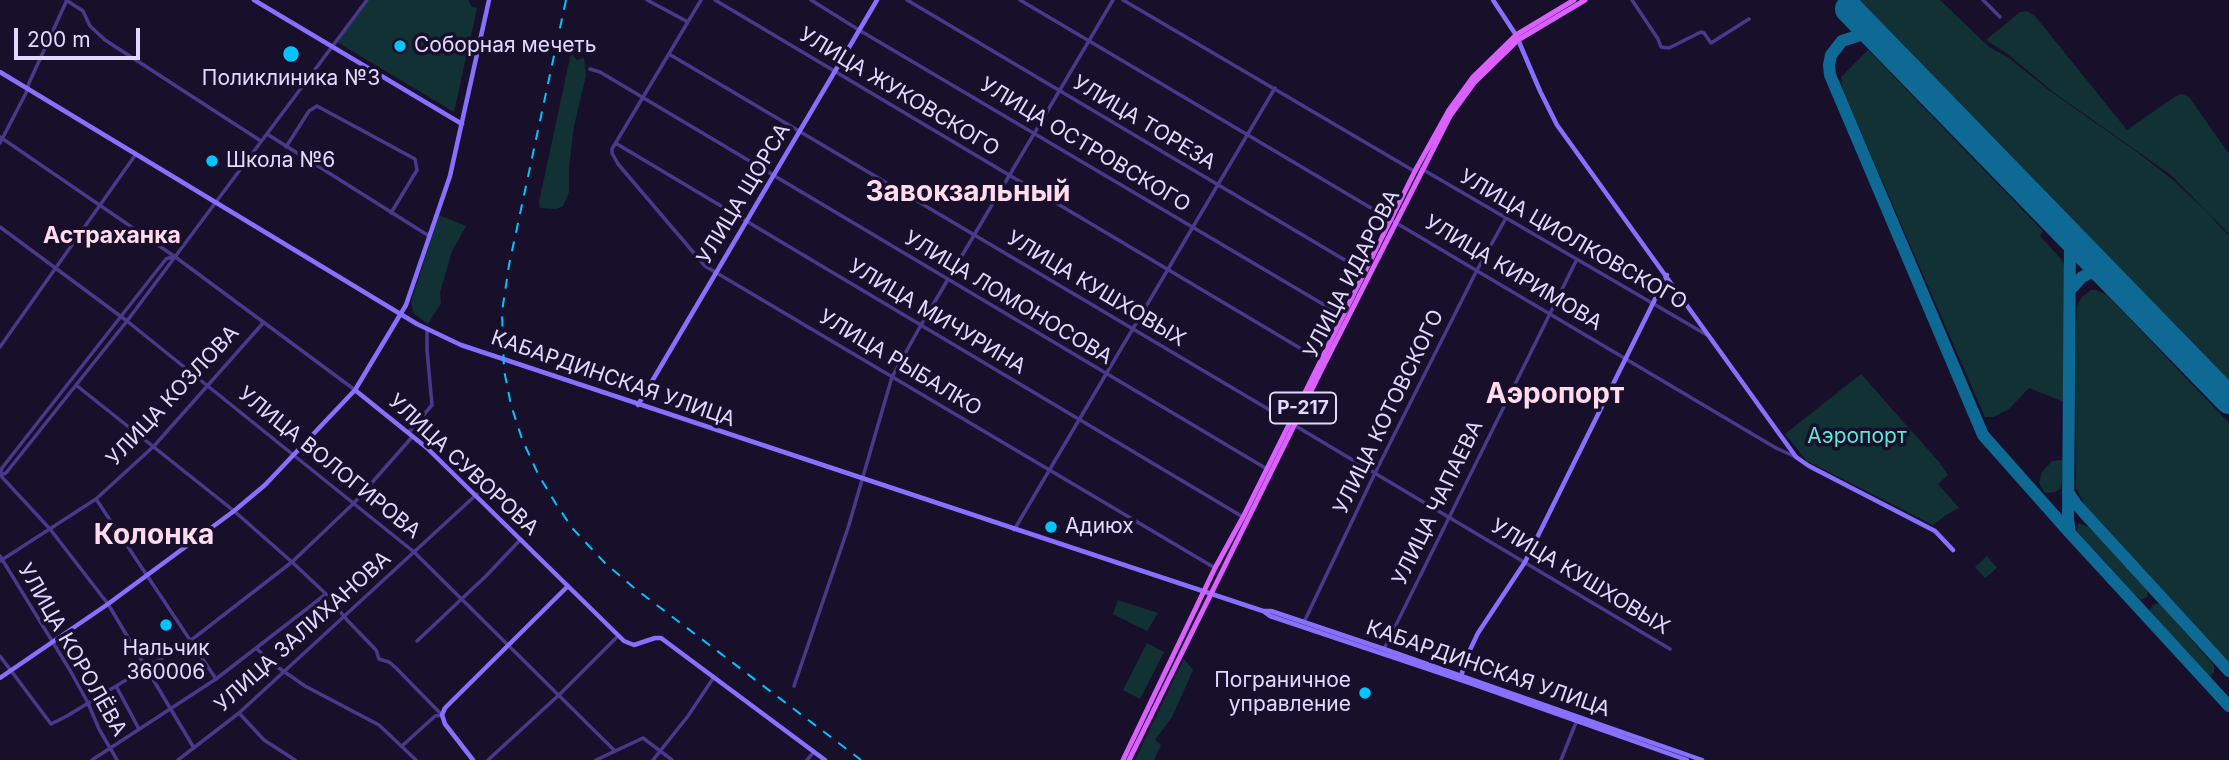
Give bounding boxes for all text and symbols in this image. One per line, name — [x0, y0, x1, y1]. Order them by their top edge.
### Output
scale bar — [18, 14, 144, 58]
street label: УЛИЦА ЖУКОВСКОГО — [794, 22, 1004, 162]
text: 200 m — [27, 27, 91, 52]
place label: Соборная мечеть — [414, 33, 596, 59]
marker: Соборная мечеть — [392, 38, 408, 54]
marker: Поликлиника №3 — [281, 44, 301, 64]
place label: Поликлиника №3 — [202, 66, 380, 92]
street label: УЛИЦА ТОРЕЗА — [1068, 70, 1220, 176]
street label: УЛИЦА ОСТРОВСКОГО — [975, 72, 1195, 218]
street label: УЛИЦА ЩОРСА — [692, 119, 796, 269]
place label: Школа №6 — [226, 148, 335, 174]
marker: Школа №6 — [204, 153, 220, 169]
street label: УЛИЦА ЦИОЛКОВСКОГО — [1455, 164, 1691, 316]
district label: Завокзальный — [865, 176, 1071, 210]
street label: УЛИЦА ИДАРОВА — [1299, 186, 1405, 362]
street label: УЛИЦА КИРИМОВА — [1420, 210, 1606, 336]
district label: Астраханка — [43, 222, 181, 250]
street label: УЛИЦА ЛОМОНОСОВА — [899, 226, 1117, 370]
street label: УЛИЦА КУШХОВЫХ — [1002, 226, 1190, 352]
street label: УЛИЦА МИЧУРИНА — [844, 254, 1030, 380]
street label: УЛИЦА РЫБАЛКО — [814, 304, 986, 422]
street label: УЛИЦА КОТОВСКОГО — [1329, 306, 1449, 518]
street label: УЛИЦА КОЗЛОВА — [101, 321, 245, 471]
street label: КАБАРДИНСКАЯ УЛИЦА — [488, 325, 738, 433]
district label: Аэропорт — [1486, 378, 1624, 412]
street label: УЛИЦА ВОЛОГИРОВА — [233, 382, 425, 544]
street label: УЛИЦА СУВОРОВА — [383, 389, 543, 541]
road number: Р-217 — [1270, 392, 1336, 424]
street label: УЛИЦА ЧАПАЕВА — [1387, 416, 1489, 590]
park label: Аэропорт — [1807, 424, 1907, 450]
place label: Адиюх — [1065, 514, 1134, 540]
street label: УЛИЦА КУШХОВЫХ — [1486, 514, 1674, 640]
district label: Колонка — [94, 519, 214, 553]
marker: Адиюх — [1043, 519, 1059, 535]
street label: УЛИЦА ЗАЛИХАНОВА — [210, 546, 396, 718]
street label: УЛИЦА КОРОЛЁВА — [12, 559, 132, 741]
street label: КАБАРДИНСКАЯ УЛИЦА — [1363, 615, 1613, 723]
marker: Нальчик 360006 — [158, 617, 174, 633]
place label: Нальчик 360006 — [122, 636, 210, 686]
place label: Пограничное управление — [1214, 668, 1351, 718]
marker: Пограничное управление — [1357, 685, 1373, 701]

